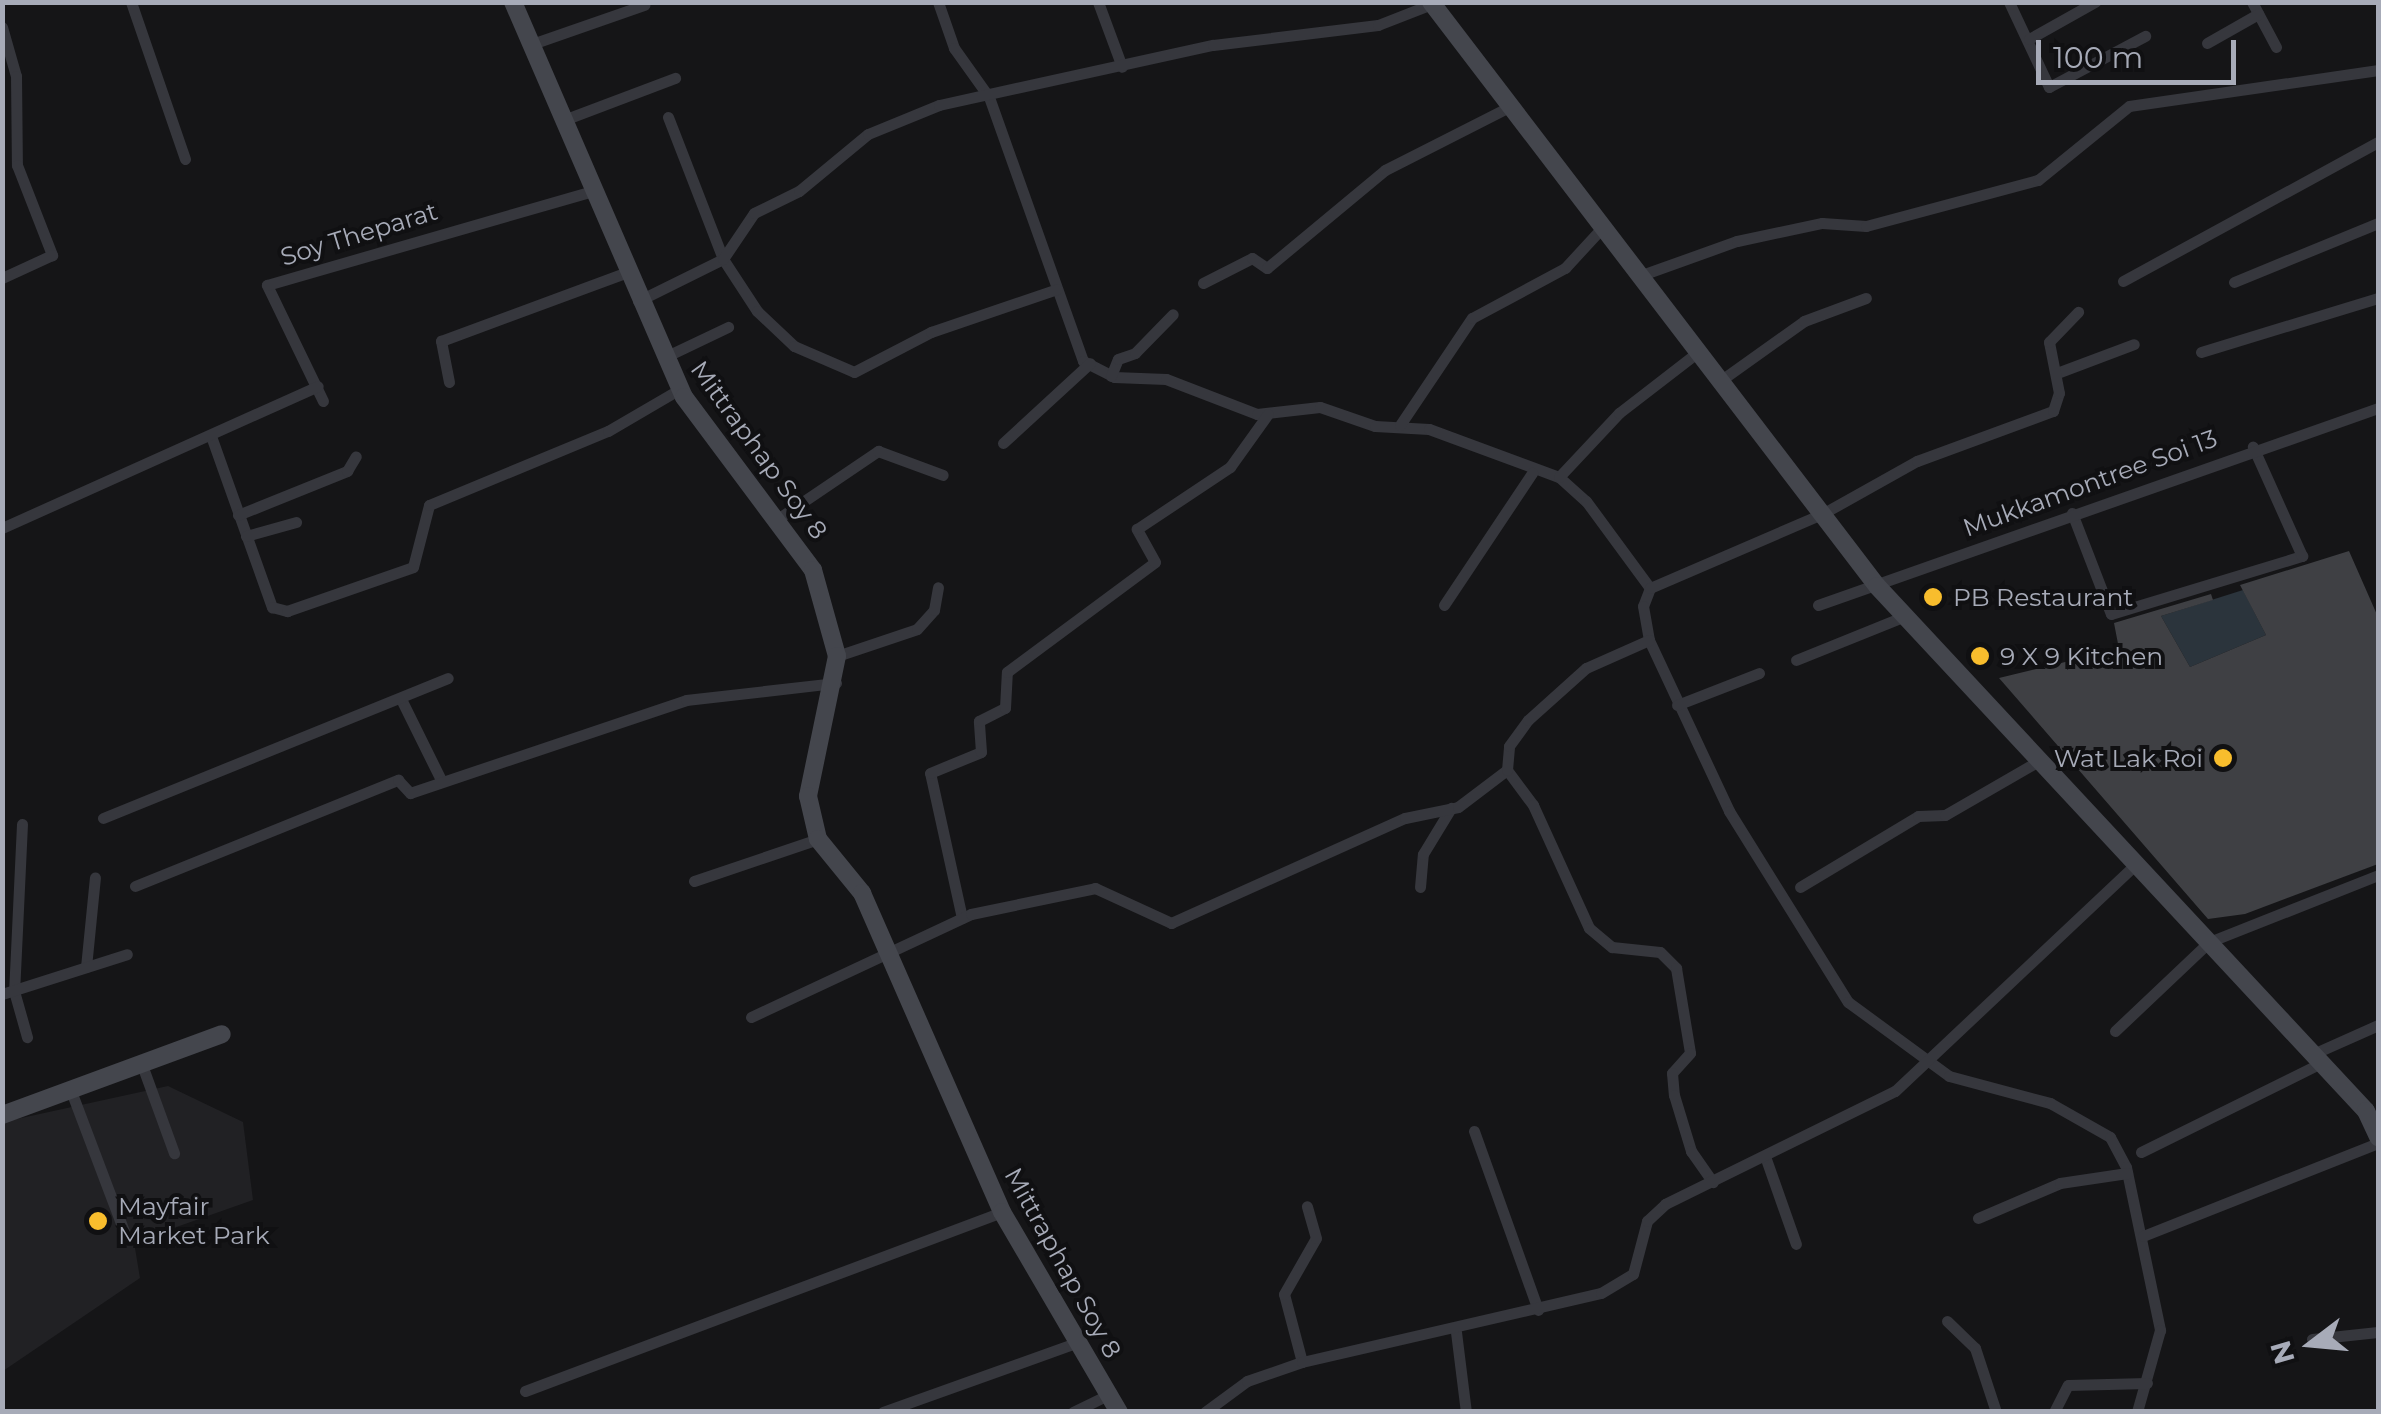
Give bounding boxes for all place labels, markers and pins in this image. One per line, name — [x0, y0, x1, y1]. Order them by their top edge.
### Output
place label: PB Restaurant — [1953, 582, 2133, 612]
marker: PB Restaurant — [1922, 586, 1944, 608]
place label: 9 X 9 Kitchen — [2000, 641, 2163, 671]
marker: 9 X 9 Kitchen — [1969, 645, 1991, 667]
place label: Wat Lak Roi — [2054, 743, 2203, 773]
marker: Wat Lak Roi — [2212, 747, 2234, 769]
place label: Mayfair Market Park — [118, 1192, 270, 1251]
marker: Mayfair Market Park — [87, 1210, 109, 1232]

